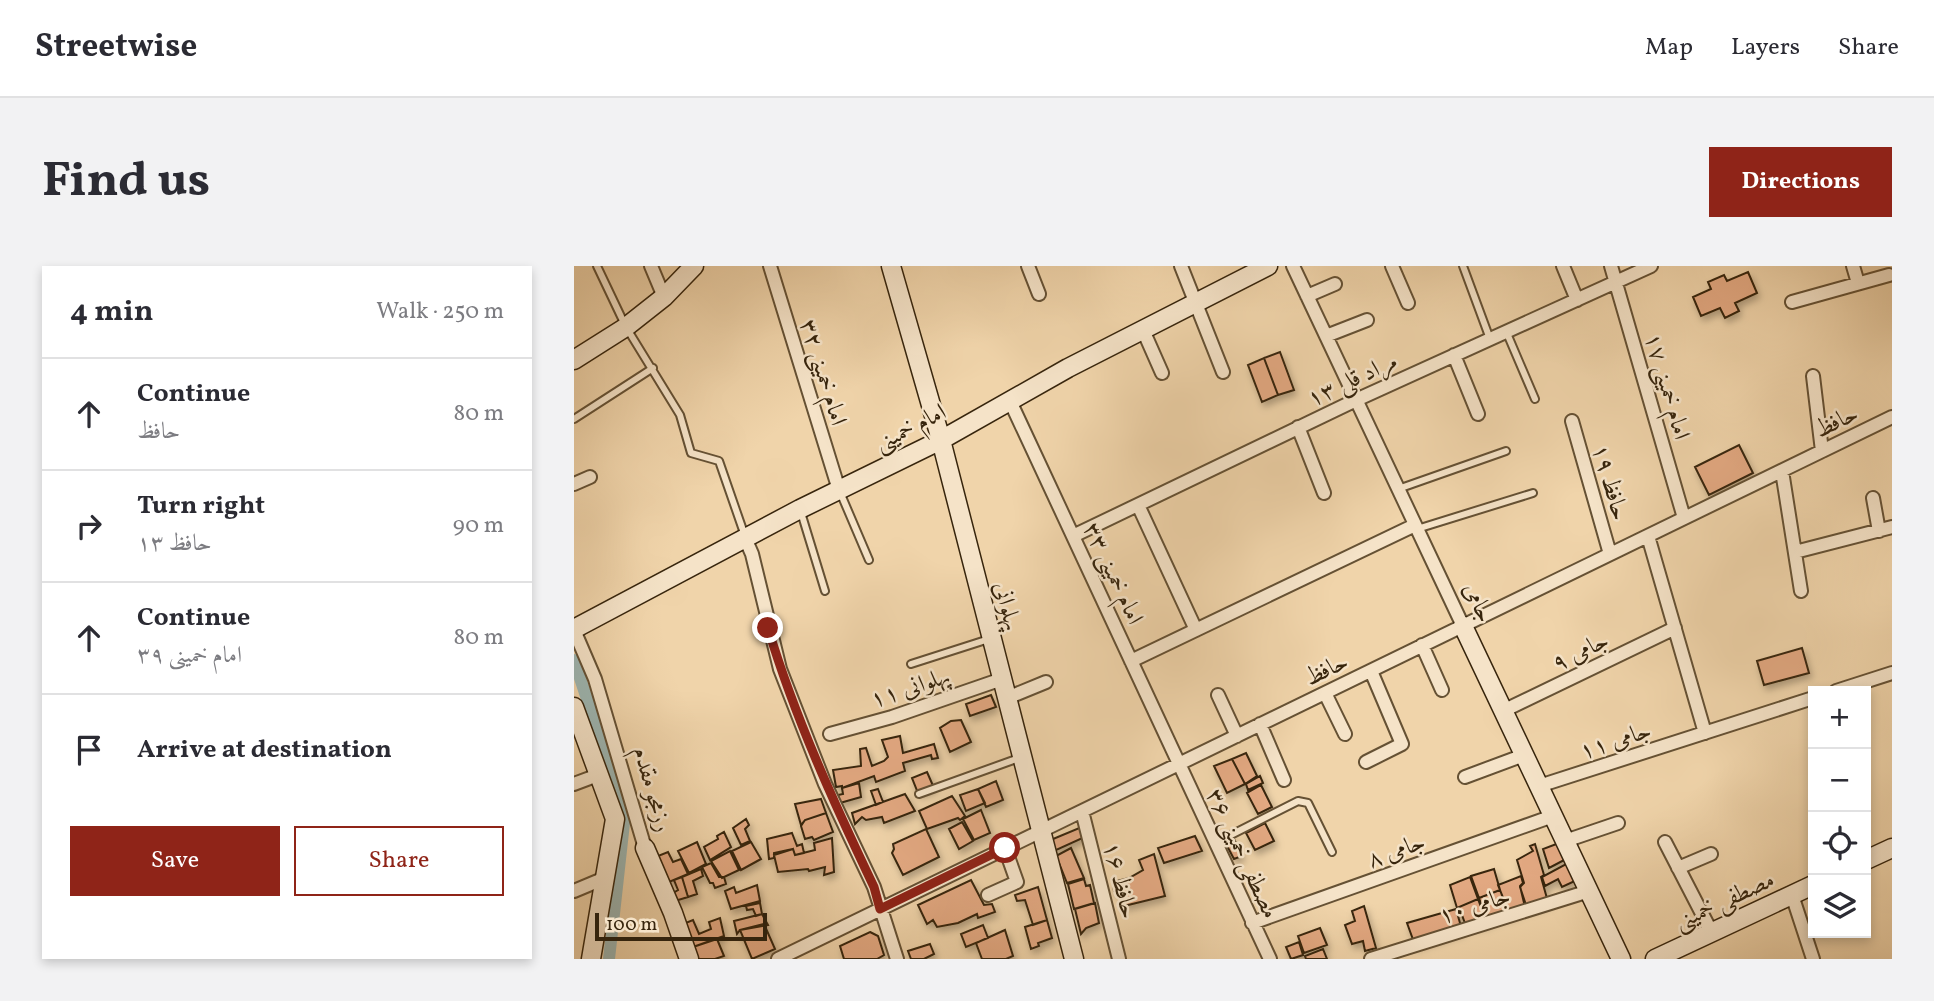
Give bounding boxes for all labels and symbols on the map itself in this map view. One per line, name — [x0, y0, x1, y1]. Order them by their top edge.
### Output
street label: امام خمینی ۳۲ — [788, 315, 854, 430]
street label: امام خمینی ۱۷ — [1633, 329, 1698, 444]
street label: مراد قلی ۱۳ — [1302, 345, 1404, 417]
street label: امام خمینی — [869, 396, 954, 463]
street label: حافظ — [1809, 398, 1865, 448]
street label: حافظ ۱۹ — [1582, 440, 1636, 525]
street label: امام خمینی ۳۳ — [1072, 517, 1151, 631]
street label: جامی — [1453, 577, 1501, 628]
street label: پهلوانی — [984, 578, 1029, 635]
route end — [752, 612, 783, 643]
street label: جامی ۹ — [1547, 624, 1615, 681]
street label: حافظ — [1299, 646, 1355, 696]
street label: پهلوانی ۱۱ — [866, 660, 955, 718]
street label: جامی ۱۱ — [1575, 714, 1656, 769]
street label: رزمجو مقدم — [621, 743, 679, 837]
street label: مصطفی خمینی ۳۶ — [1196, 783, 1286, 925]
street label: جامی ۸ — [1363, 826, 1430, 878]
route start — [989, 832, 1020, 863]
street label: حافظ ۱۶ — [1093, 839, 1145, 922]
street label: مصطفی خمینی — [1669, 864, 1781, 940]
street label: جامی ۱۰ — [1434, 880, 1515, 934]
scale bar — [595, 910, 766, 942]

